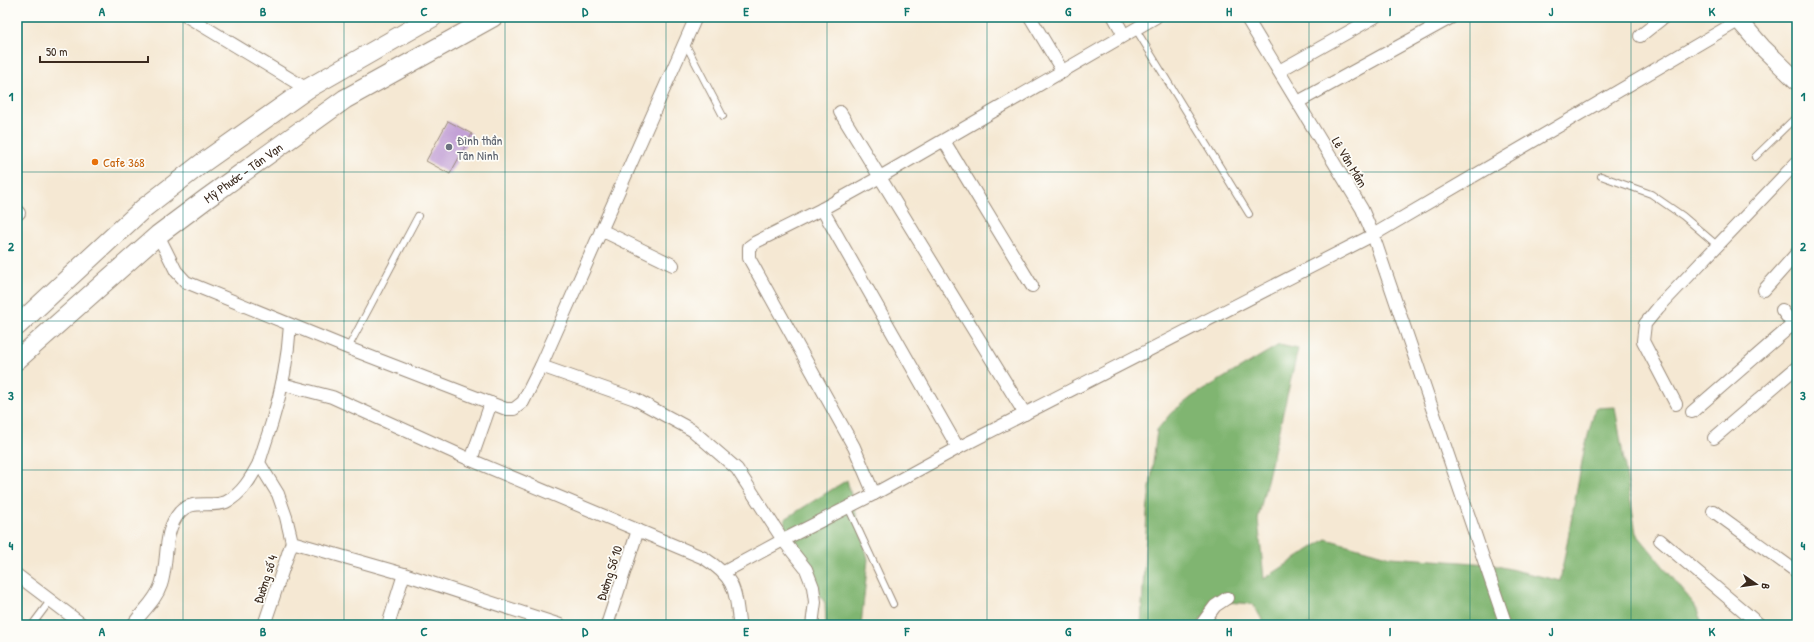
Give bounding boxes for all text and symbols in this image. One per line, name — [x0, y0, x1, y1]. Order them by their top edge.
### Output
text: A — [99, 2, 106, 20]
text: B — [260, 2, 267, 20]
text: C — [420, 2, 428, 20]
text: D — [582, 2, 589, 20]
text: E — [743, 2, 749, 20]
text: F — [904, 2, 911, 20]
text: G — [1065, 2, 1072, 20]
text: H — [1226, 2, 1232, 20]
text: I — [1388, 2, 1392, 20]
text: J — [1549, 2, 1554, 20]
text: K — [1709, 2, 1716, 20]
scale bar — [40, 38, 148, 64]
text: 50 m — [46, 43, 67, 60]
text: 1 — [9, 87, 14, 105]
text: 1 — [1801, 87, 1806, 105]
place label: Đình thần Tân Ninh — [457, 131, 502, 164]
street label: Lê Văn Mầm — [1328, 133, 1372, 191]
street label: Mỹ Phước - Tân Vạn — [200, 138, 286, 207]
marker: Đình thần Tân Ninh — [444, 142, 454, 152]
place label: Cafe 368 — [103, 153, 145, 171]
marker: Cafe 368 — [90, 157, 100, 167]
text: 2 — [8, 237, 15, 255]
text: 2 — [1800, 237, 1807, 255]
text: 3 — [8, 386, 14, 404]
text: 3 — [1800, 386, 1806, 404]
text: 4 — [9, 536, 14, 554]
text: 4 — [1801, 536, 1806, 554]
street label: Đường Số 10 — [592, 543, 626, 603]
street label: Đường số 4 — [249, 552, 281, 606]
north arrow — [1736, 564, 1776, 604]
text: B — [1758, 582, 1773, 591]
text: A — [99, 622, 106, 640]
text: B — [260, 622, 267, 640]
text: C — [420, 622, 428, 640]
text: D — [582, 622, 589, 640]
text: E — [743, 622, 749, 640]
text: F — [904, 622, 911, 640]
text: G — [1065, 622, 1072, 640]
text: H — [1226, 622, 1232, 640]
text: I — [1388, 622, 1392, 640]
text: J — [1549, 622, 1554, 640]
text: K — [1709, 622, 1716, 640]

